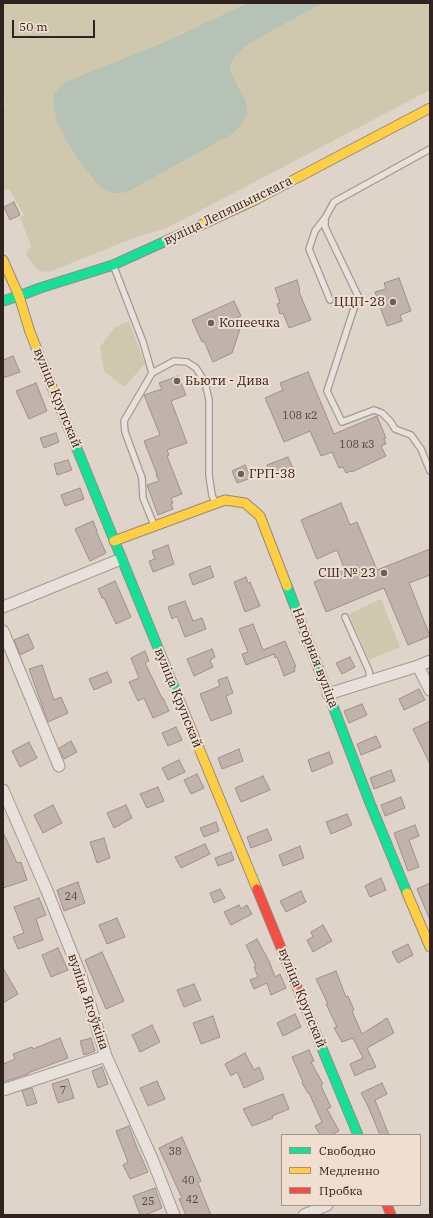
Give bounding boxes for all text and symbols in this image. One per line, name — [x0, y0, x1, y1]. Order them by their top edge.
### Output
scale bar — [14, 12, 97, 38]
text: 50 m — [19, 19, 48, 34]
street label: вуліца Лепяшынскага — [161, 173, 295, 249]
place label: ЦЦП-28 — [334, 294, 385, 310]
marker: ЦЦП-28 — [388, 297, 398, 307]
place label: Копеечка — [219, 315, 280, 331]
marker: Копеечка — [206, 318, 216, 328]
street label: вуліца Крупскай — [30, 346, 84, 450]
place label: Бьюти - Дива — [185, 373, 269, 389]
marker: Бьюти - Дива — [172, 376, 182, 386]
house number: 108 к2 — [282, 409, 318, 423]
house number: 108 к3 — [339, 438, 375, 452]
place label: ГРП-38 — [249, 466, 295, 482]
marker: ГРП-38 — [236, 469, 246, 479]
place label: СШ № 23 — [318, 565, 376, 581]
marker: СШ № 23 — [379, 568, 389, 578]
street label: Нагорная вуліца — [289, 606, 341, 710]
street label: вуліца Крупскай — [151, 646, 205, 750]
house number: 24 — [64, 890, 78, 904]
street label: вуліца Крупскай — [275, 946, 329, 1050]
street label: вуліца Ягоўкіна — [64, 952, 112, 1052]
house number: 7 — [60, 1084, 66, 1098]
legend — [281, 1134, 421, 1206]
text: Свободно — [319, 1143, 376, 1158]
house number: 38 — [168, 1145, 182, 1159]
text: Медленно — [319, 1163, 380, 1178]
house number: 40 — [181, 1174, 195, 1188]
text: Пробка — [319, 1183, 363, 1198]
house number: 42 — [185, 1193, 199, 1207]
house number: 25 — [141, 1195, 155, 1209]

